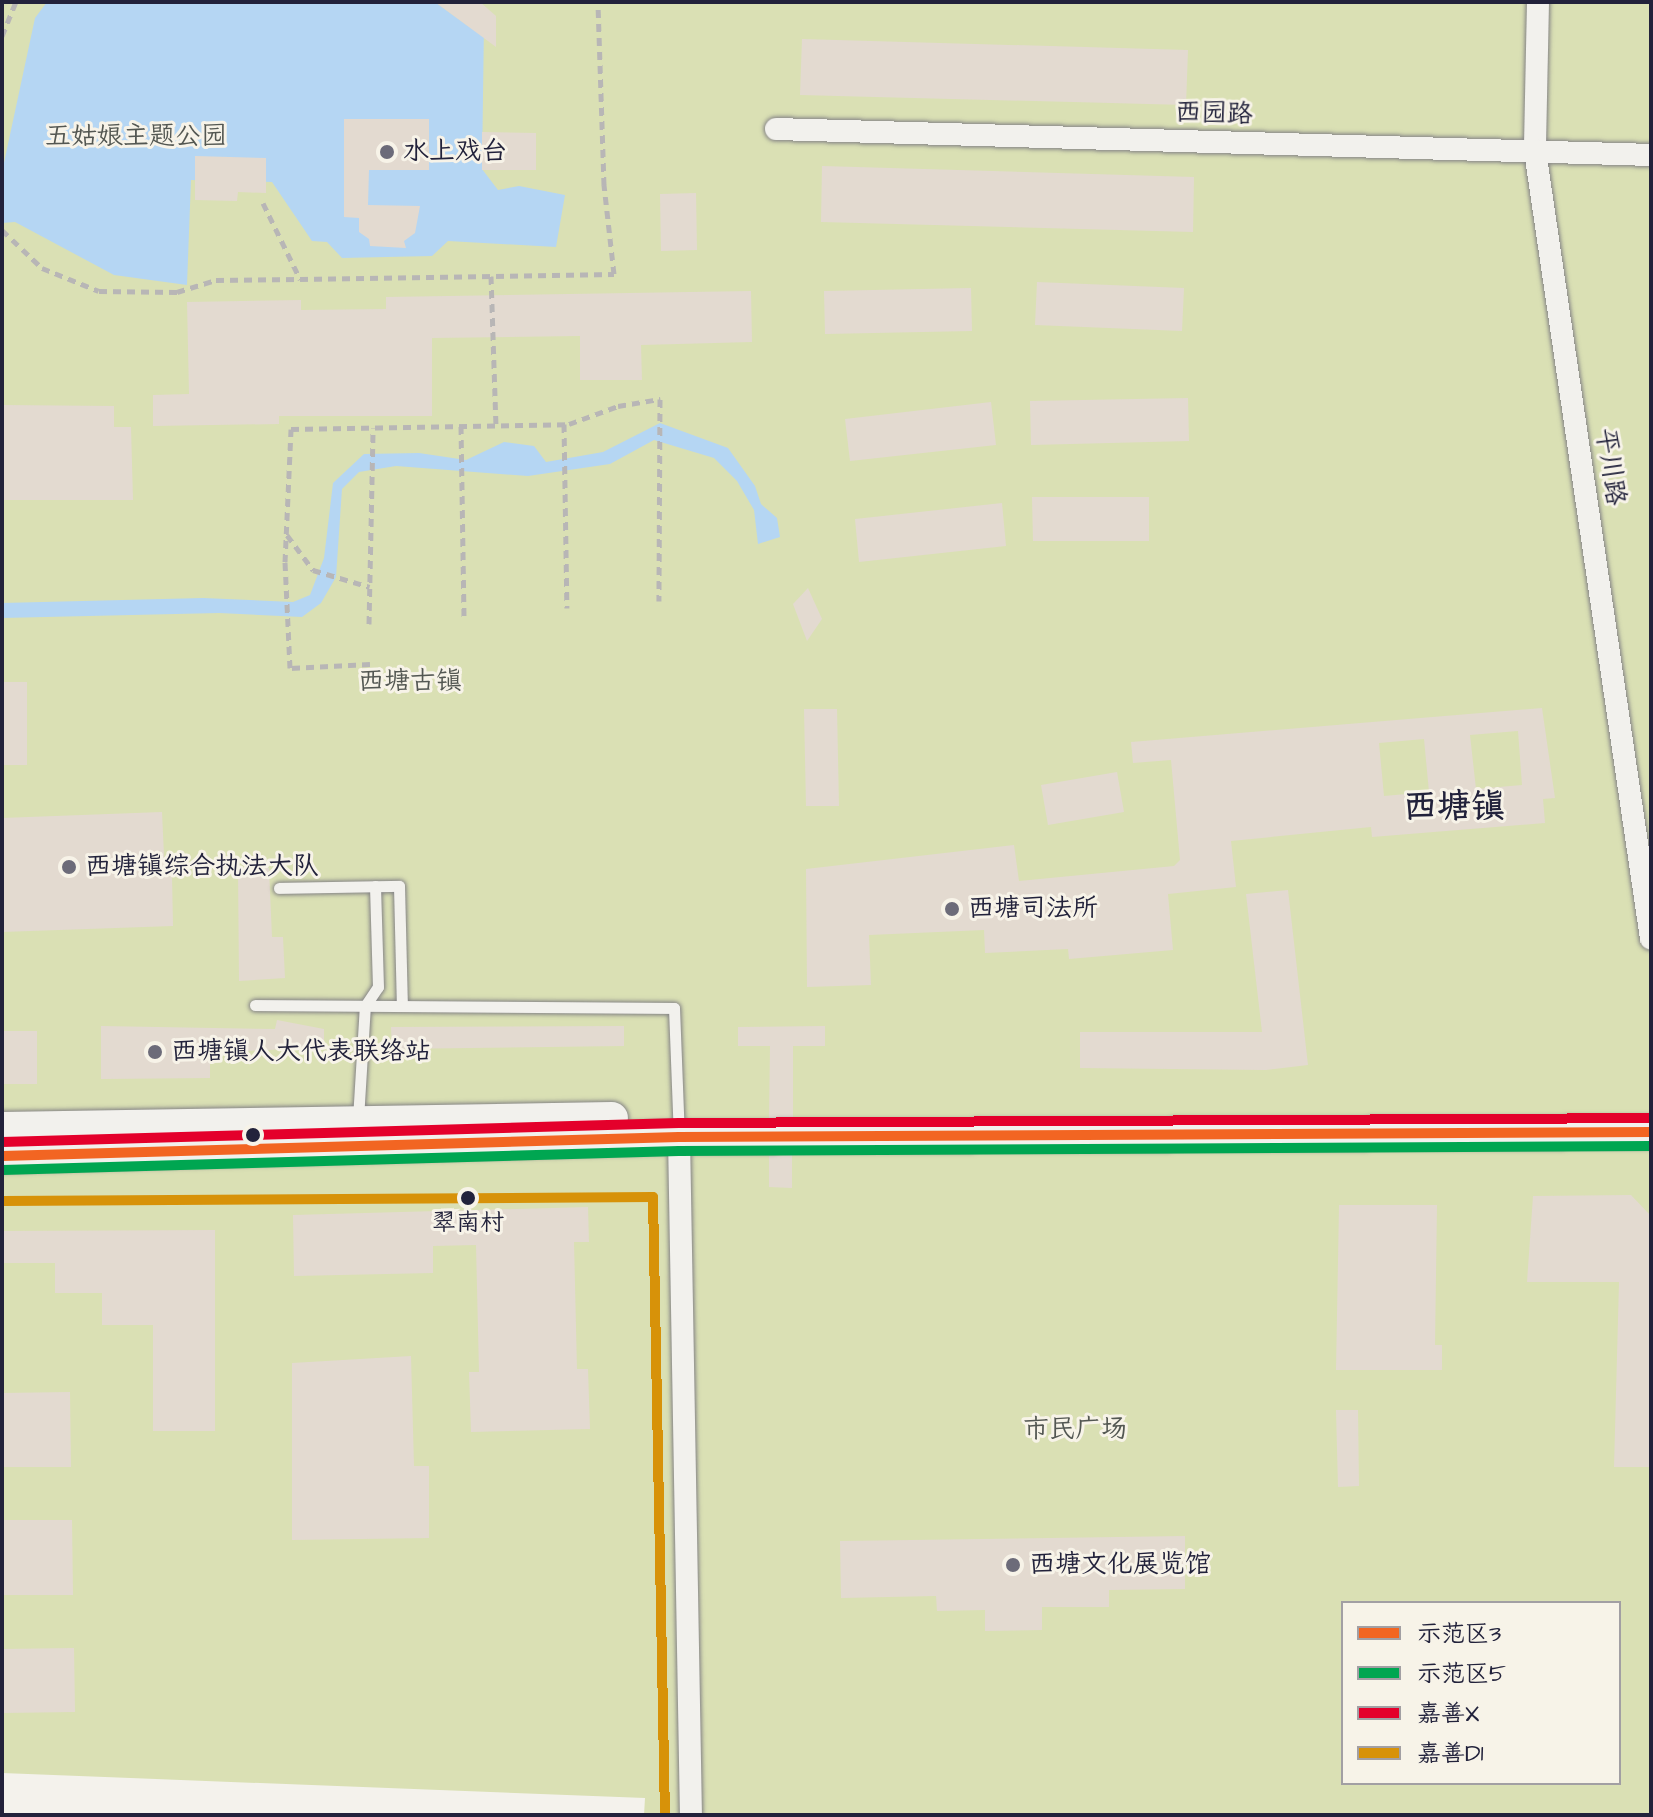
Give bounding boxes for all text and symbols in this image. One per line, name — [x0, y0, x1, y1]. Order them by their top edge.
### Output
street label: 西园路 — [1174, 97, 1254, 131]
park label: 五姑娘主题公园 — [45, 121, 227, 153]
place label: 水上戏台 — [403, 136, 507, 168]
marker: 水上戏台 — [378, 143, 396, 161]
street label: 平川路 — [1589, 426, 1631, 508]
park label: 西塘古镇 — [358, 666, 462, 698]
district label: 西塘镇 — [1403, 788, 1505, 828]
place label: 西塘镇综合执法大队 — [85, 851, 319, 883]
marker: 西塘镇综合执法大队 — [60, 858, 78, 876]
place label: 西塘司法所 — [968, 893, 1098, 925]
marker: 西塘司法所 — [943, 900, 961, 918]
place label: 西塘镇人大代表联络站 — [171, 1036, 431, 1068]
marker: 西塘镇人大代表联络站 — [146, 1043, 164, 1061]
unlabelled marker — [245, 1127, 261, 1143]
marker: 翠南村 — [460, 1190, 476, 1206]
place label: 翠南村 — [432, 1210, 504, 1238]
park label: 市民广场 — [1023, 1414, 1127, 1446]
place label: 西塘文化展览馆 — [1029, 1549, 1211, 1581]
marker: 西塘文化展览馆 — [1004, 1556, 1022, 1574]
legend — [1341, 1601, 1621, 1785]
text: 示范区3 — [1417, 1617, 1501, 1651]
text: 示范区5 — [1417, 1657, 1506, 1691]
text: 嘉善X — [1417, 1697, 1479, 1731]
text: 嘉善D1 — [1417, 1737, 1484, 1771]

